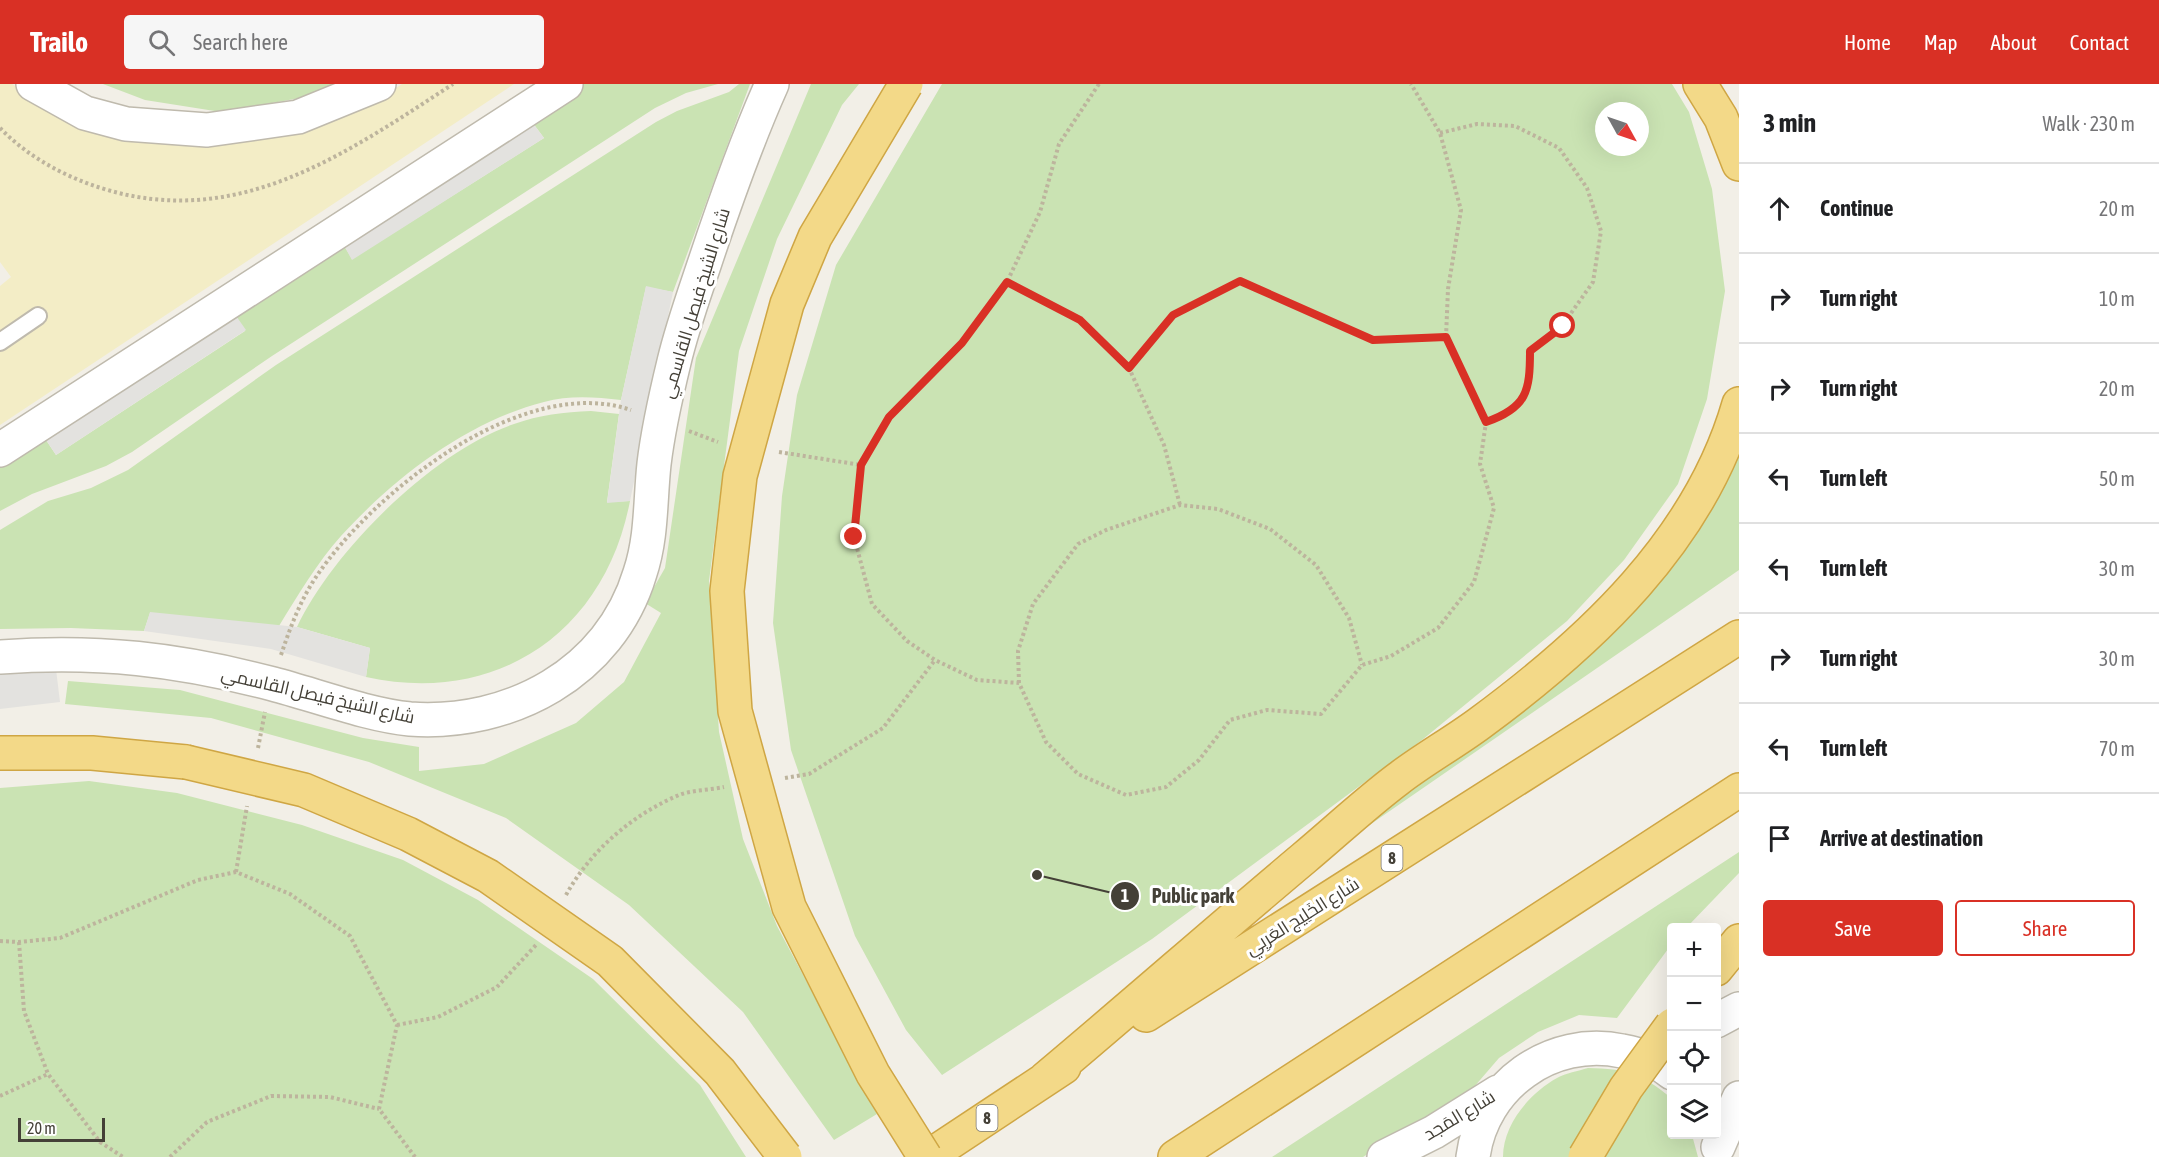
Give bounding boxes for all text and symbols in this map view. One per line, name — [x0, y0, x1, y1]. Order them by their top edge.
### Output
search box — [124, 15, 544, 69]
text: Trailo — [30, 26, 88, 58]
icon: search — [145, 26, 178, 59]
text: Search here — [193, 29, 288, 55]
text: Home — [1844, 30, 1891, 54]
text: Map — [1924, 30, 1958, 54]
text: About — [1991, 30, 2037, 54]
text: Contact — [2070, 30, 2129, 54]
north arrow — [1595, 102, 1649, 156]
text: 3 min — [1763, 108, 1816, 138]
text: Walk · 230 m — [2043, 112, 2135, 135]
icon: ahead — [1763, 192, 1796, 225]
text: Continue — [1820, 195, 1894, 221]
text: 20 m — [2099, 197, 2135, 220]
street label: شارع الشيخ فيصل القاسمي — [656, 205, 738, 402]
icon: right — [1763, 282, 1796, 315]
text: Turn right — [1820, 285, 1897, 311]
text: 10 m — [2099, 287, 2135, 310]
route start — [1549, 312, 1575, 338]
icon: right — [1763, 372, 1796, 405]
text: Turn right — [1820, 375, 1897, 401]
text: 20 m — [2099, 377, 2135, 400]
icon: left — [1763, 462, 1796, 495]
text: Turn left — [1820, 465, 1887, 491]
text: 50 m — [2099, 467, 2135, 490]
route end — [840, 523, 866, 549]
icon: left — [1763, 552, 1796, 585]
text: Turn left — [1820, 555, 1887, 581]
text: 30 m — [2099, 557, 2135, 580]
icon: right — [1763, 642, 1796, 675]
text: Turn right — [1820, 645, 1897, 671]
text: 30 m — [2099, 647, 2135, 670]
street label: شارع الشيخ فيصل القاسمي — [218, 663, 417, 731]
icon: left — [1763, 732, 1796, 765]
text: Turn left — [1820, 735, 1887, 761]
text: 70 m — [2099, 737, 2135, 760]
icon: arrive — [1763, 822, 1796, 855]
text: Arrive at destination — [1820, 825, 1983, 851]
road number: 8 — [1382, 845, 1402, 871]
street label: شارع الخَلِيج العَربِي — [1241, 873, 1365, 963]
callout: Public park — [1110, 877, 1247, 915]
text: Public park — [1152, 884, 1234, 907]
text: 1 — [1121, 885, 1129, 906]
button: Save — [1763, 900, 1943, 956]
button: Share — [1955, 900, 2135, 956]
map controls — [1667, 923, 1721, 1139]
button: + — [1667, 923, 1721, 977]
button: − — [1667, 977, 1721, 1031]
button: locate — [1667, 1031, 1721, 1085]
street label: شارع المَجد — [1419, 1085, 1500, 1146]
button: layers — [1667, 1085, 1721, 1139]
road number: 8 — [976, 1105, 998, 1131]
scale bar — [18, 1115, 105, 1142]
text: 20 m — [27, 1119, 56, 1137]

